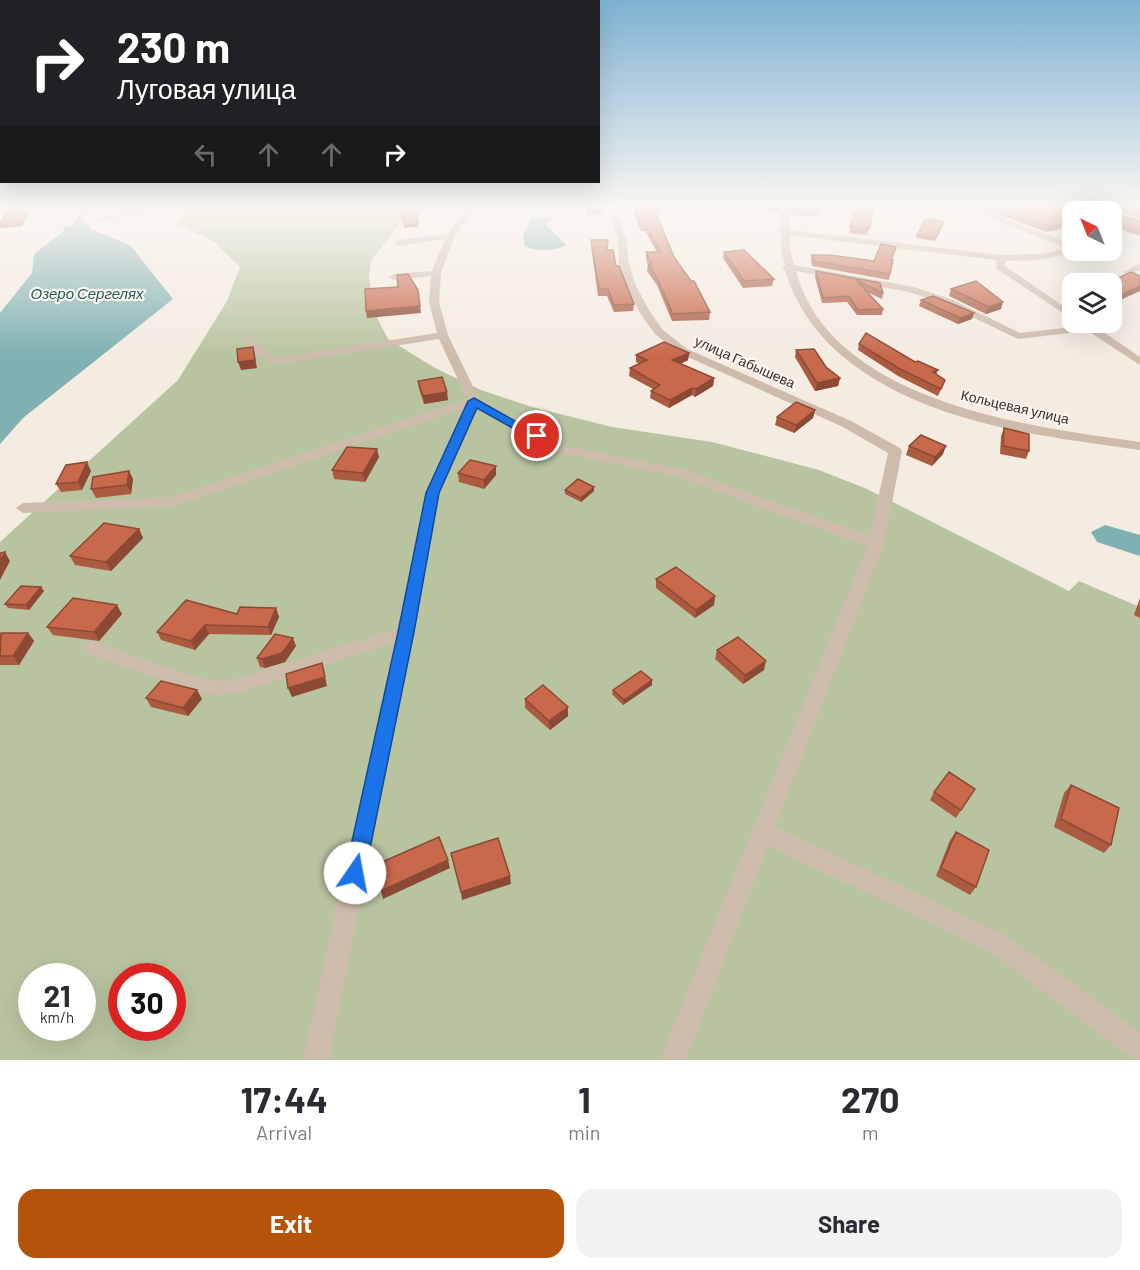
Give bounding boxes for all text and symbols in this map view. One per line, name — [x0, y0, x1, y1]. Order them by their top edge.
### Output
text: 230 m — [117, 21, 230, 71]
icon: right — [18, 24, 96, 102]
text: Луговая улица — [117, 72, 296, 104]
icon: left — [189, 138, 222, 171]
icon: ahead — [252, 138, 285, 171]
icon: ahead — [315, 138, 348, 171]
icon: right — [378, 138, 411, 171]
north arrow — [1062, 201, 1122, 261]
map controls — [1062, 201, 1122, 333]
button: layers — [1062, 273, 1122, 333]
water label: Озеро Сергелях — [31, 284, 144, 302]
street label: улица Габышева — [692, 332, 798, 391]
street label: Кольцевая улица — [959, 386, 1071, 427]
pin — [511, 410, 562, 461]
icon: arrive — [520, 419, 553, 452]
position arrow — [323, 841, 387, 905]
speed limit sign: 30 — [108, 963, 186, 1041]
text: 21 — [43, 977, 71, 1013]
text: km/h — [40, 1008, 74, 1026]
text: 17:44 — [240, 1077, 328, 1120]
text: 1 — [578, 1077, 591, 1120]
text: 270 — [841, 1077, 900, 1120]
text: Arrival — [256, 1120, 312, 1144]
text: min — [568, 1120, 601, 1144]
text: m — [862, 1120, 879, 1144]
button: Exit — [18, 1189, 564, 1258]
button: Share — [576, 1189, 1122, 1258]

